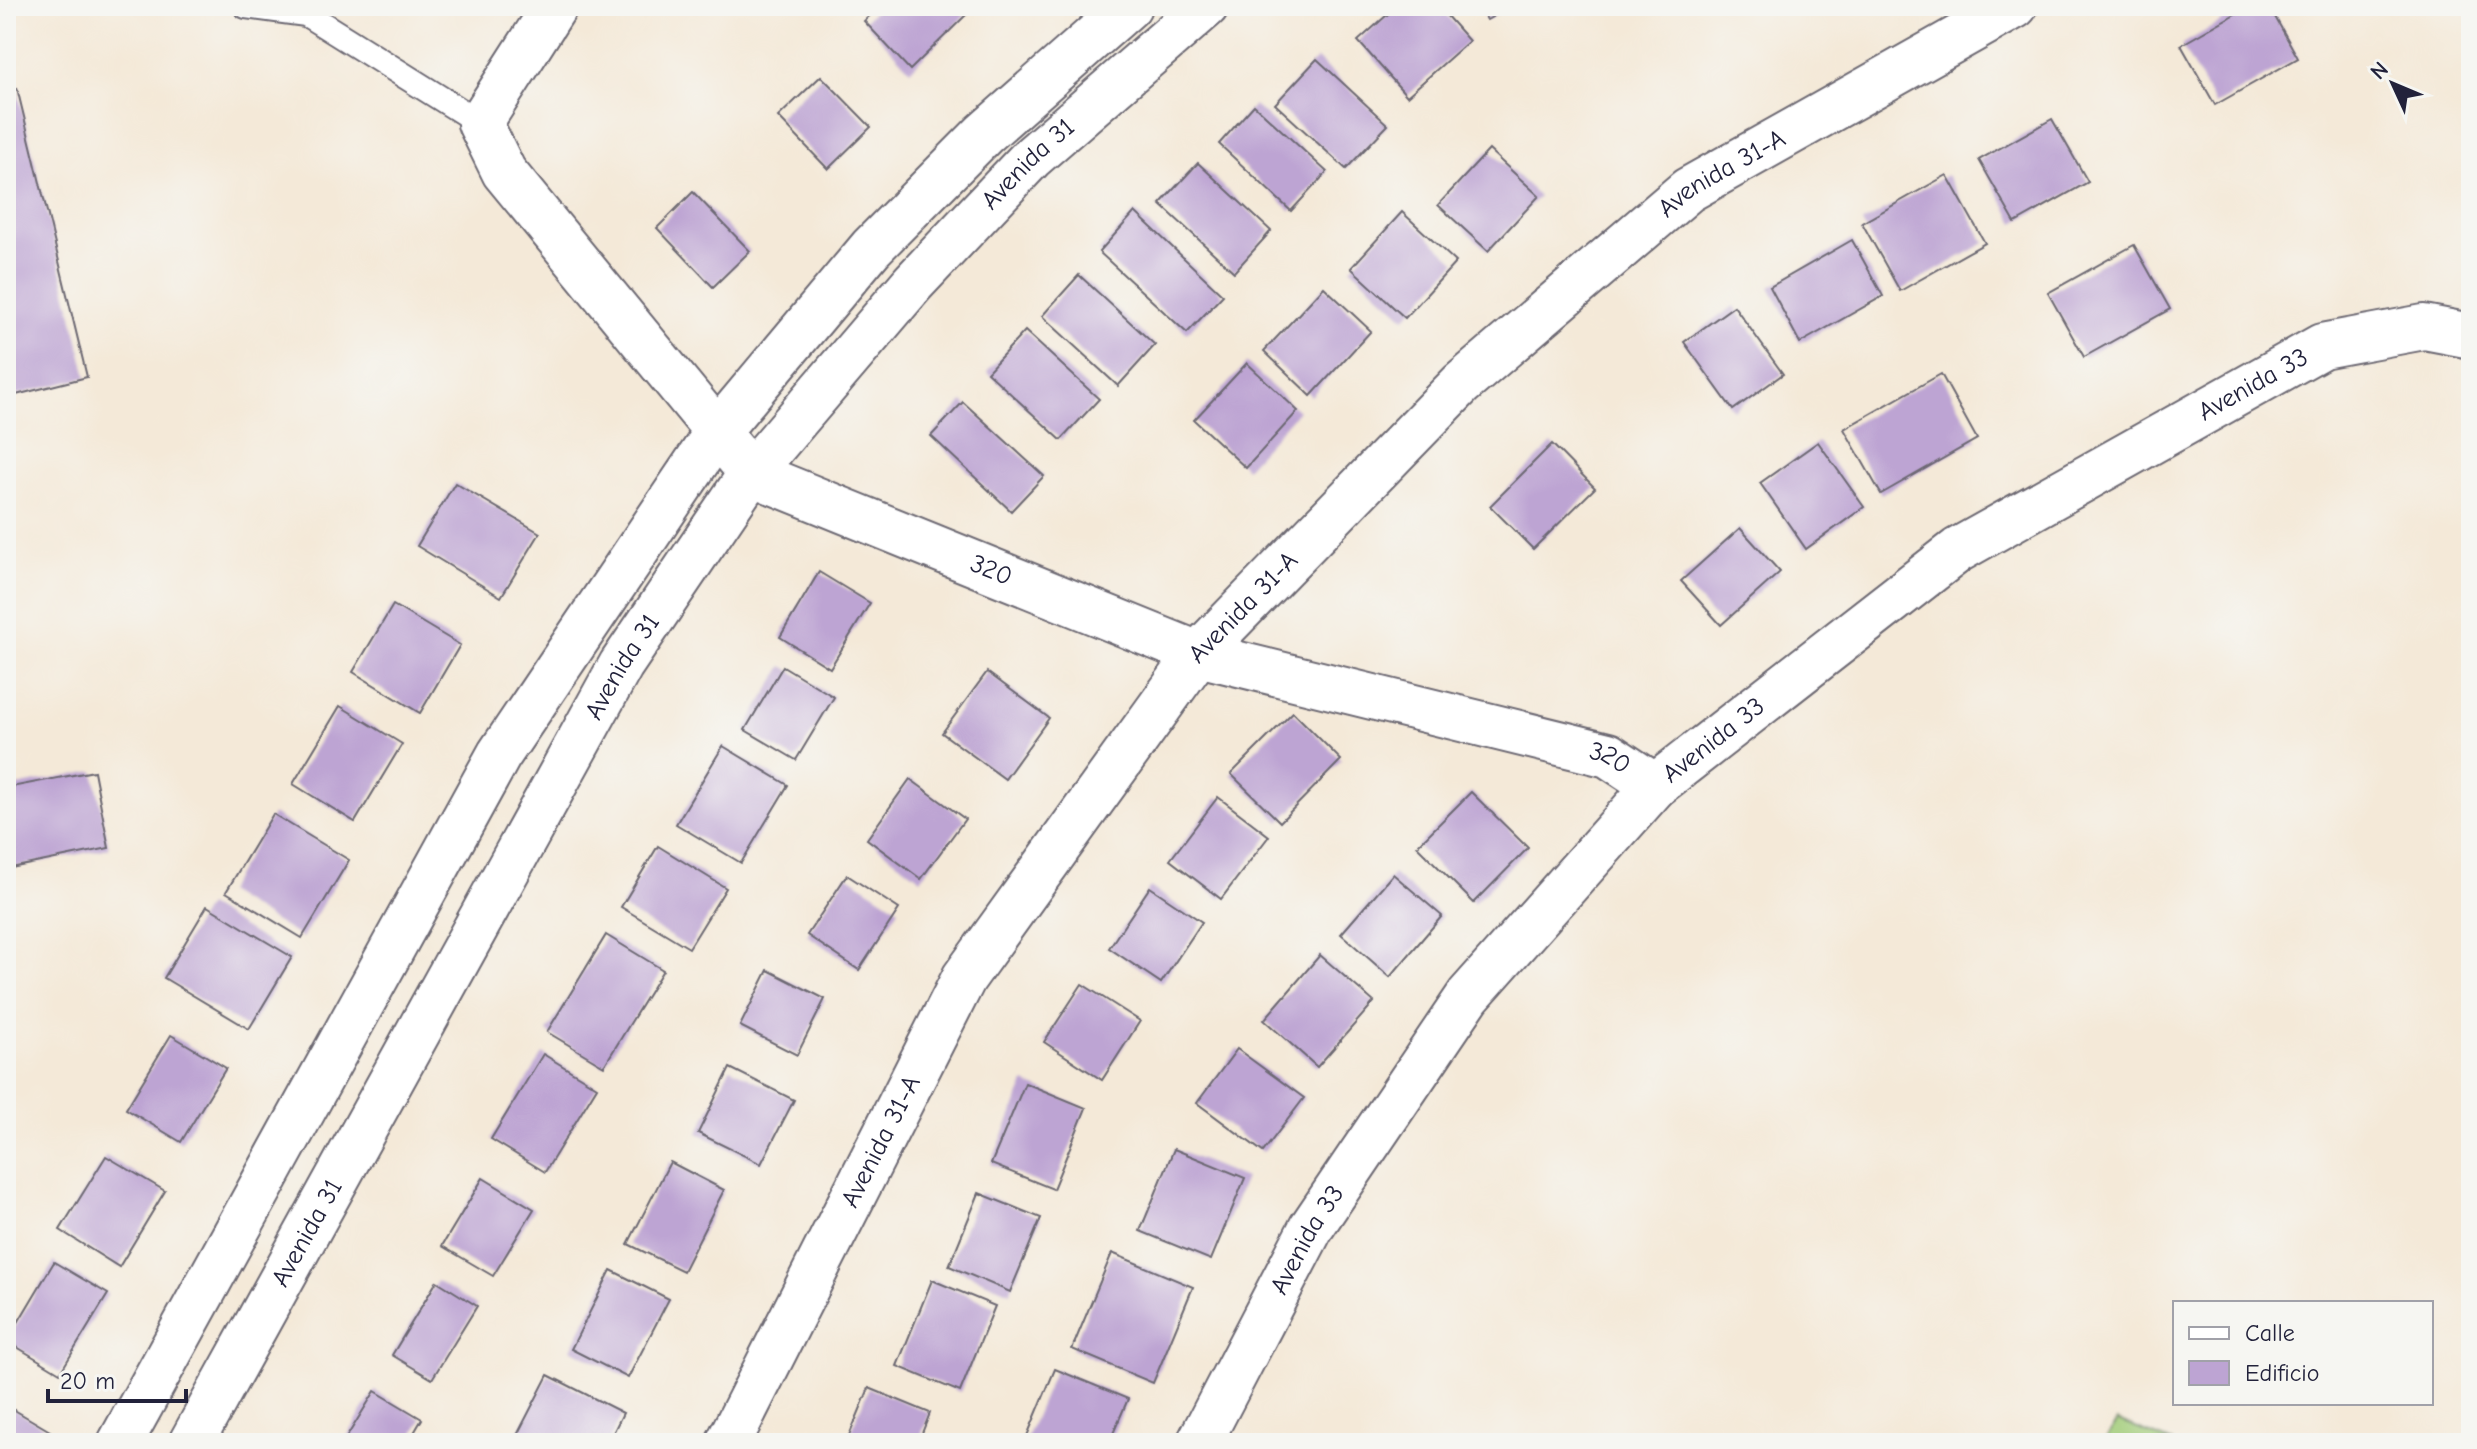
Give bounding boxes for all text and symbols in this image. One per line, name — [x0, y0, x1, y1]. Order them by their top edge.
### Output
north arrow — [2353, 44, 2433, 124]
text: N — [2365, 57, 2394, 85]
street label: Avenida 31 — [975, 112, 1081, 216]
street label: Avenida 31-A — [1652, 123, 1791, 224]
street label: Avenida 33 — [2193, 342, 2313, 427]
street label: Avenida 31-A — [1182, 546, 1304, 669]
street label: 320 — [966, 548, 1017, 592]
street label: Avenida 31 — [579, 608, 666, 725]
street label: Avenida 33 — [1657, 691, 1771, 789]
street label: 320 — [1586, 736, 1636, 781]
street label: Avenida 31-A — [835, 1071, 927, 1212]
street label: Avenida 31 — [265, 1174, 349, 1292]
street label: Avenida 33 — [1264, 1180, 1350, 1300]
legend — [2173, 1301, 2433, 1405]
text: Calle — [2245, 1319, 2295, 1347]
scale bar — [48, 1353, 186, 1403]
text: Edificio — [2245, 1359, 2320, 1387]
text: 20 m — [60, 1367, 115, 1395]

